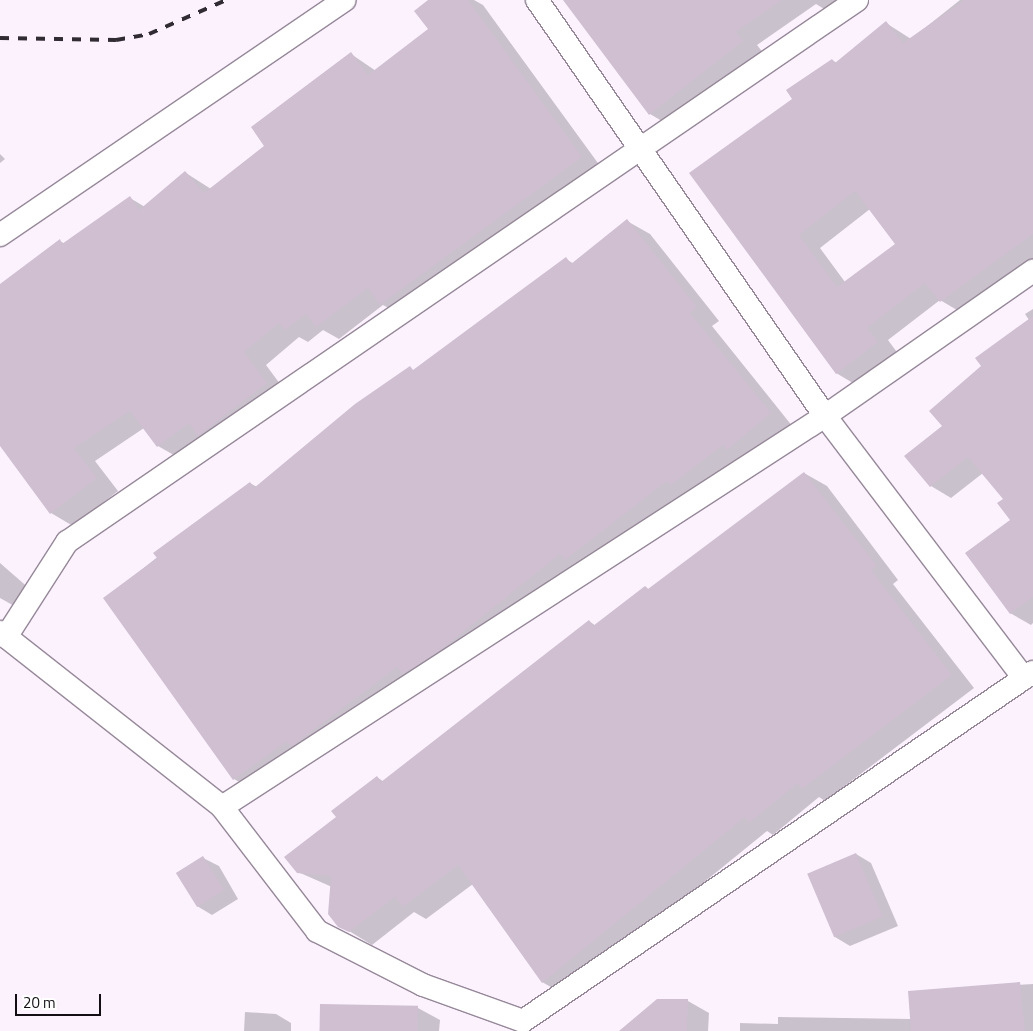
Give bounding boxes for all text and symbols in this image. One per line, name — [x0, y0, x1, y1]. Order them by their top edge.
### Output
scale bar — [18, 984, 104, 1016]
text: 20 m — [23, 991, 56, 1014]

